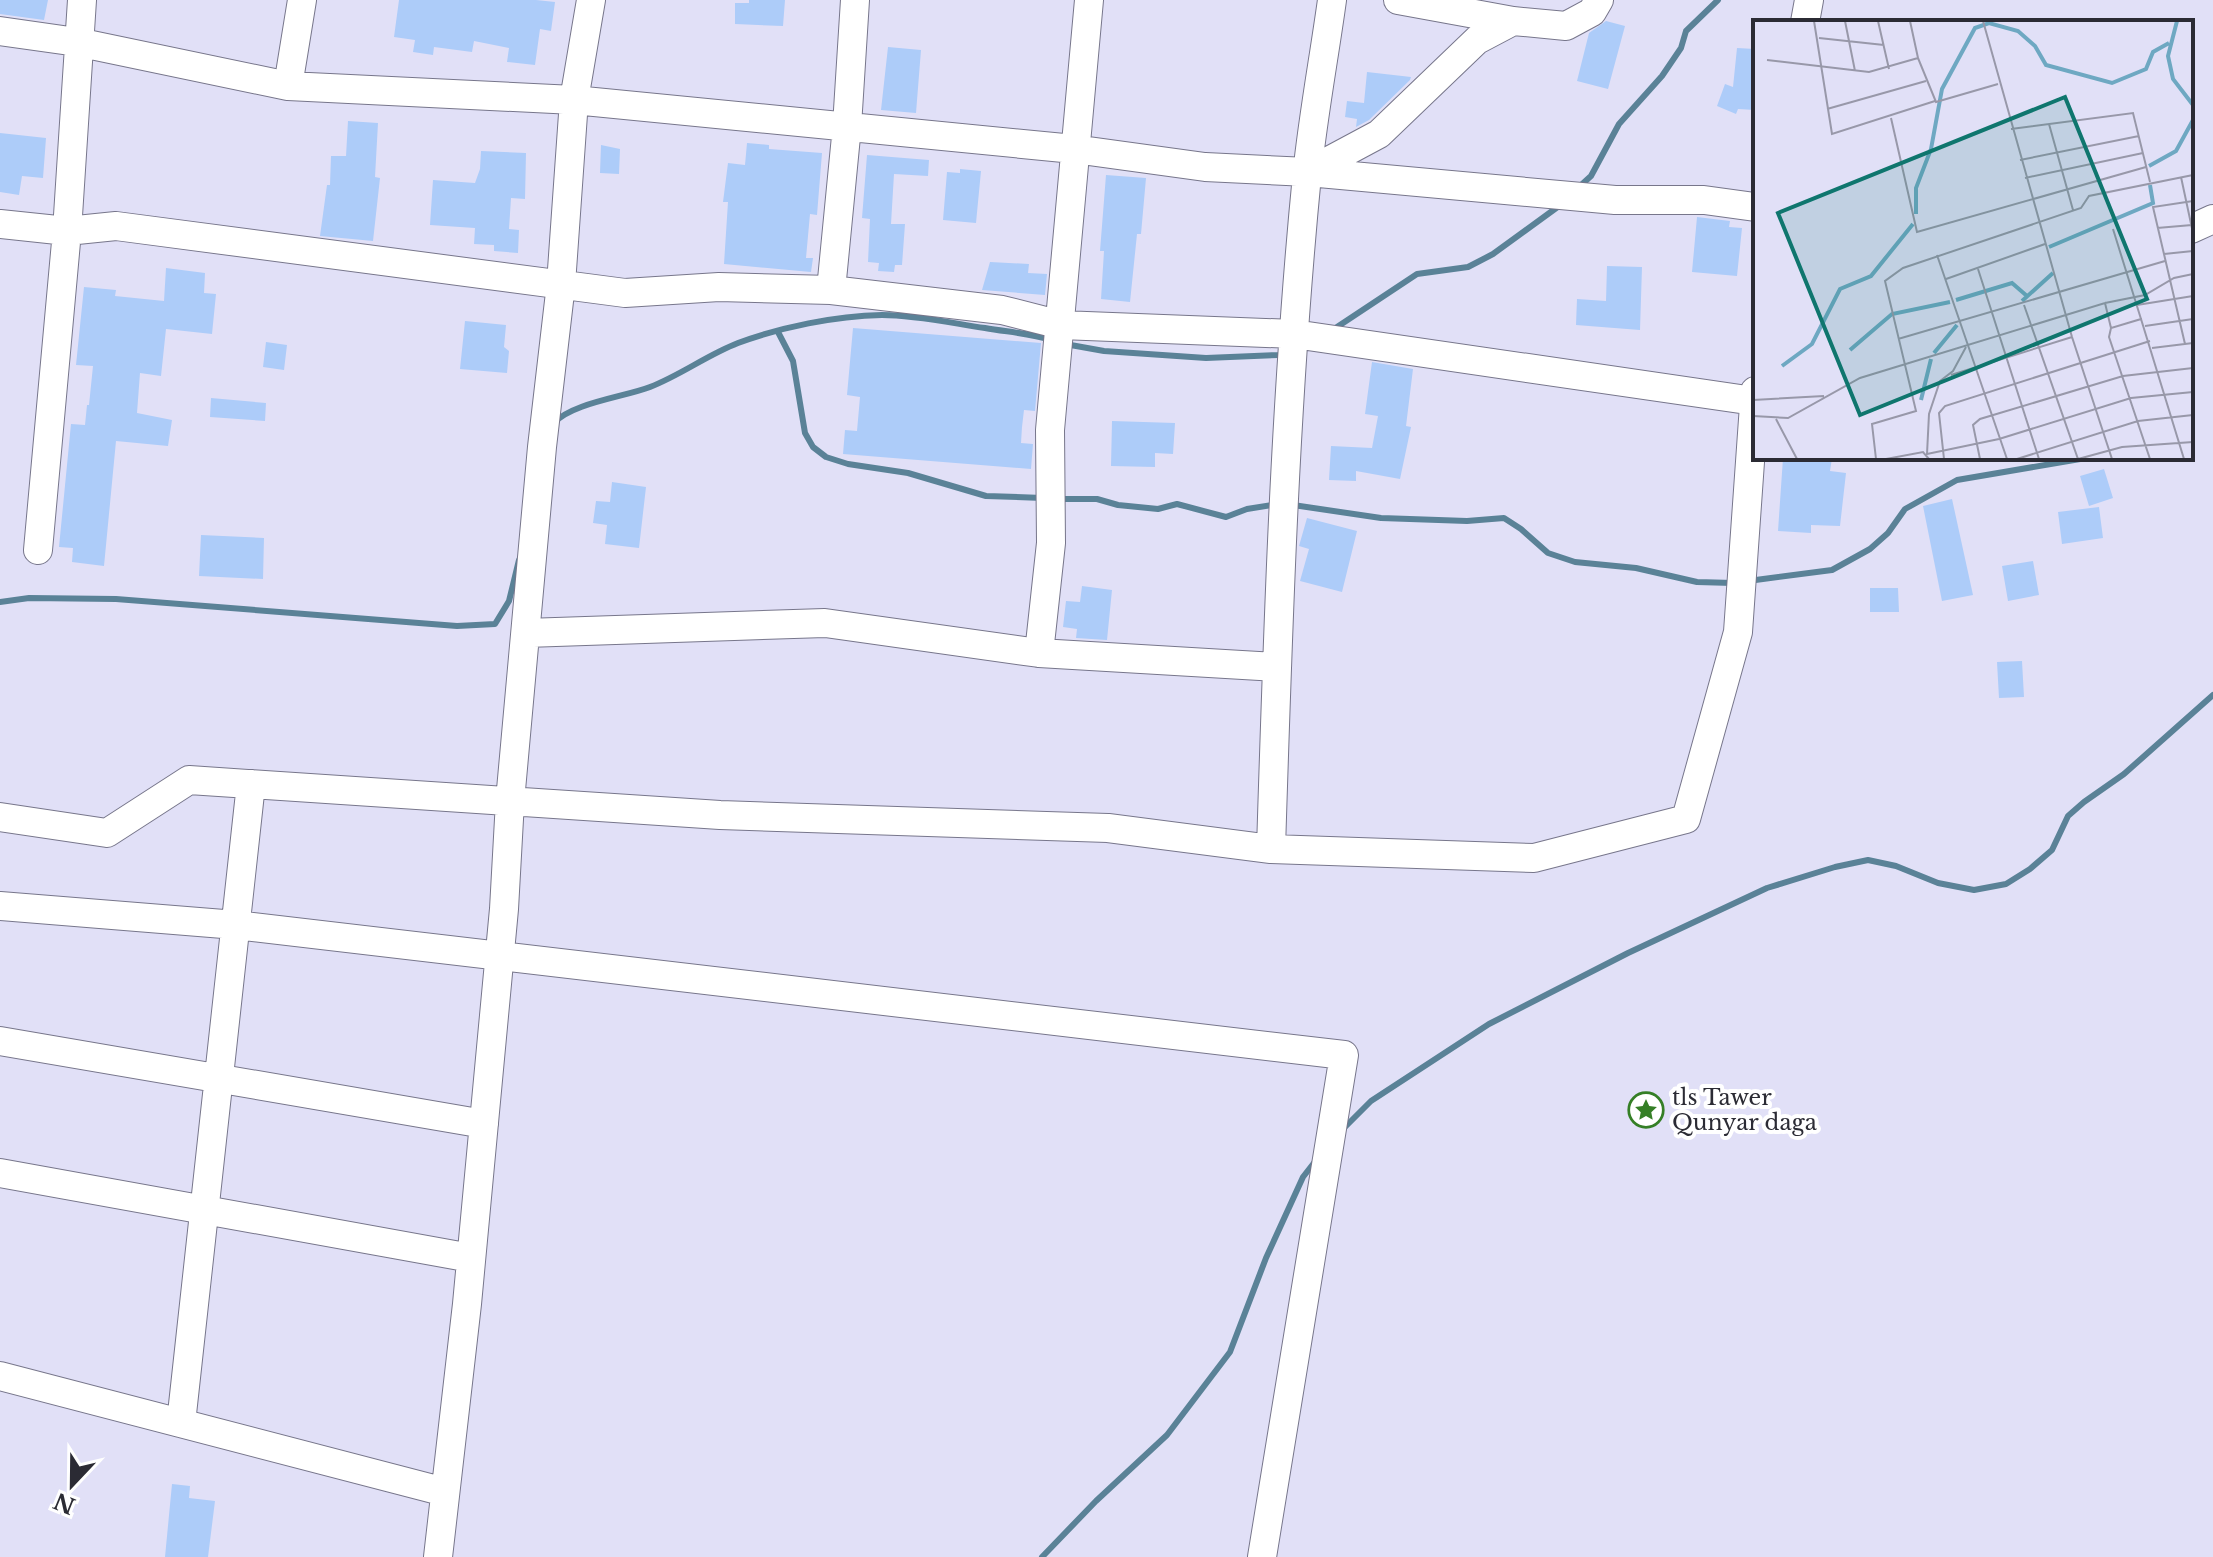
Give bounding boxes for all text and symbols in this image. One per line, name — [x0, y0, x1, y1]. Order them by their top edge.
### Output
inset map — [1753, 20, 2193, 460]
place label: tls Tawer Qunyar daga — [1672, 1084, 1818, 1136]
place icon: tls Tawer Qunyar daga — [1627, 1091, 1665, 1129]
north arrow — [32, 1445, 112, 1525]
text: N — [50, 1487, 79, 1519]

